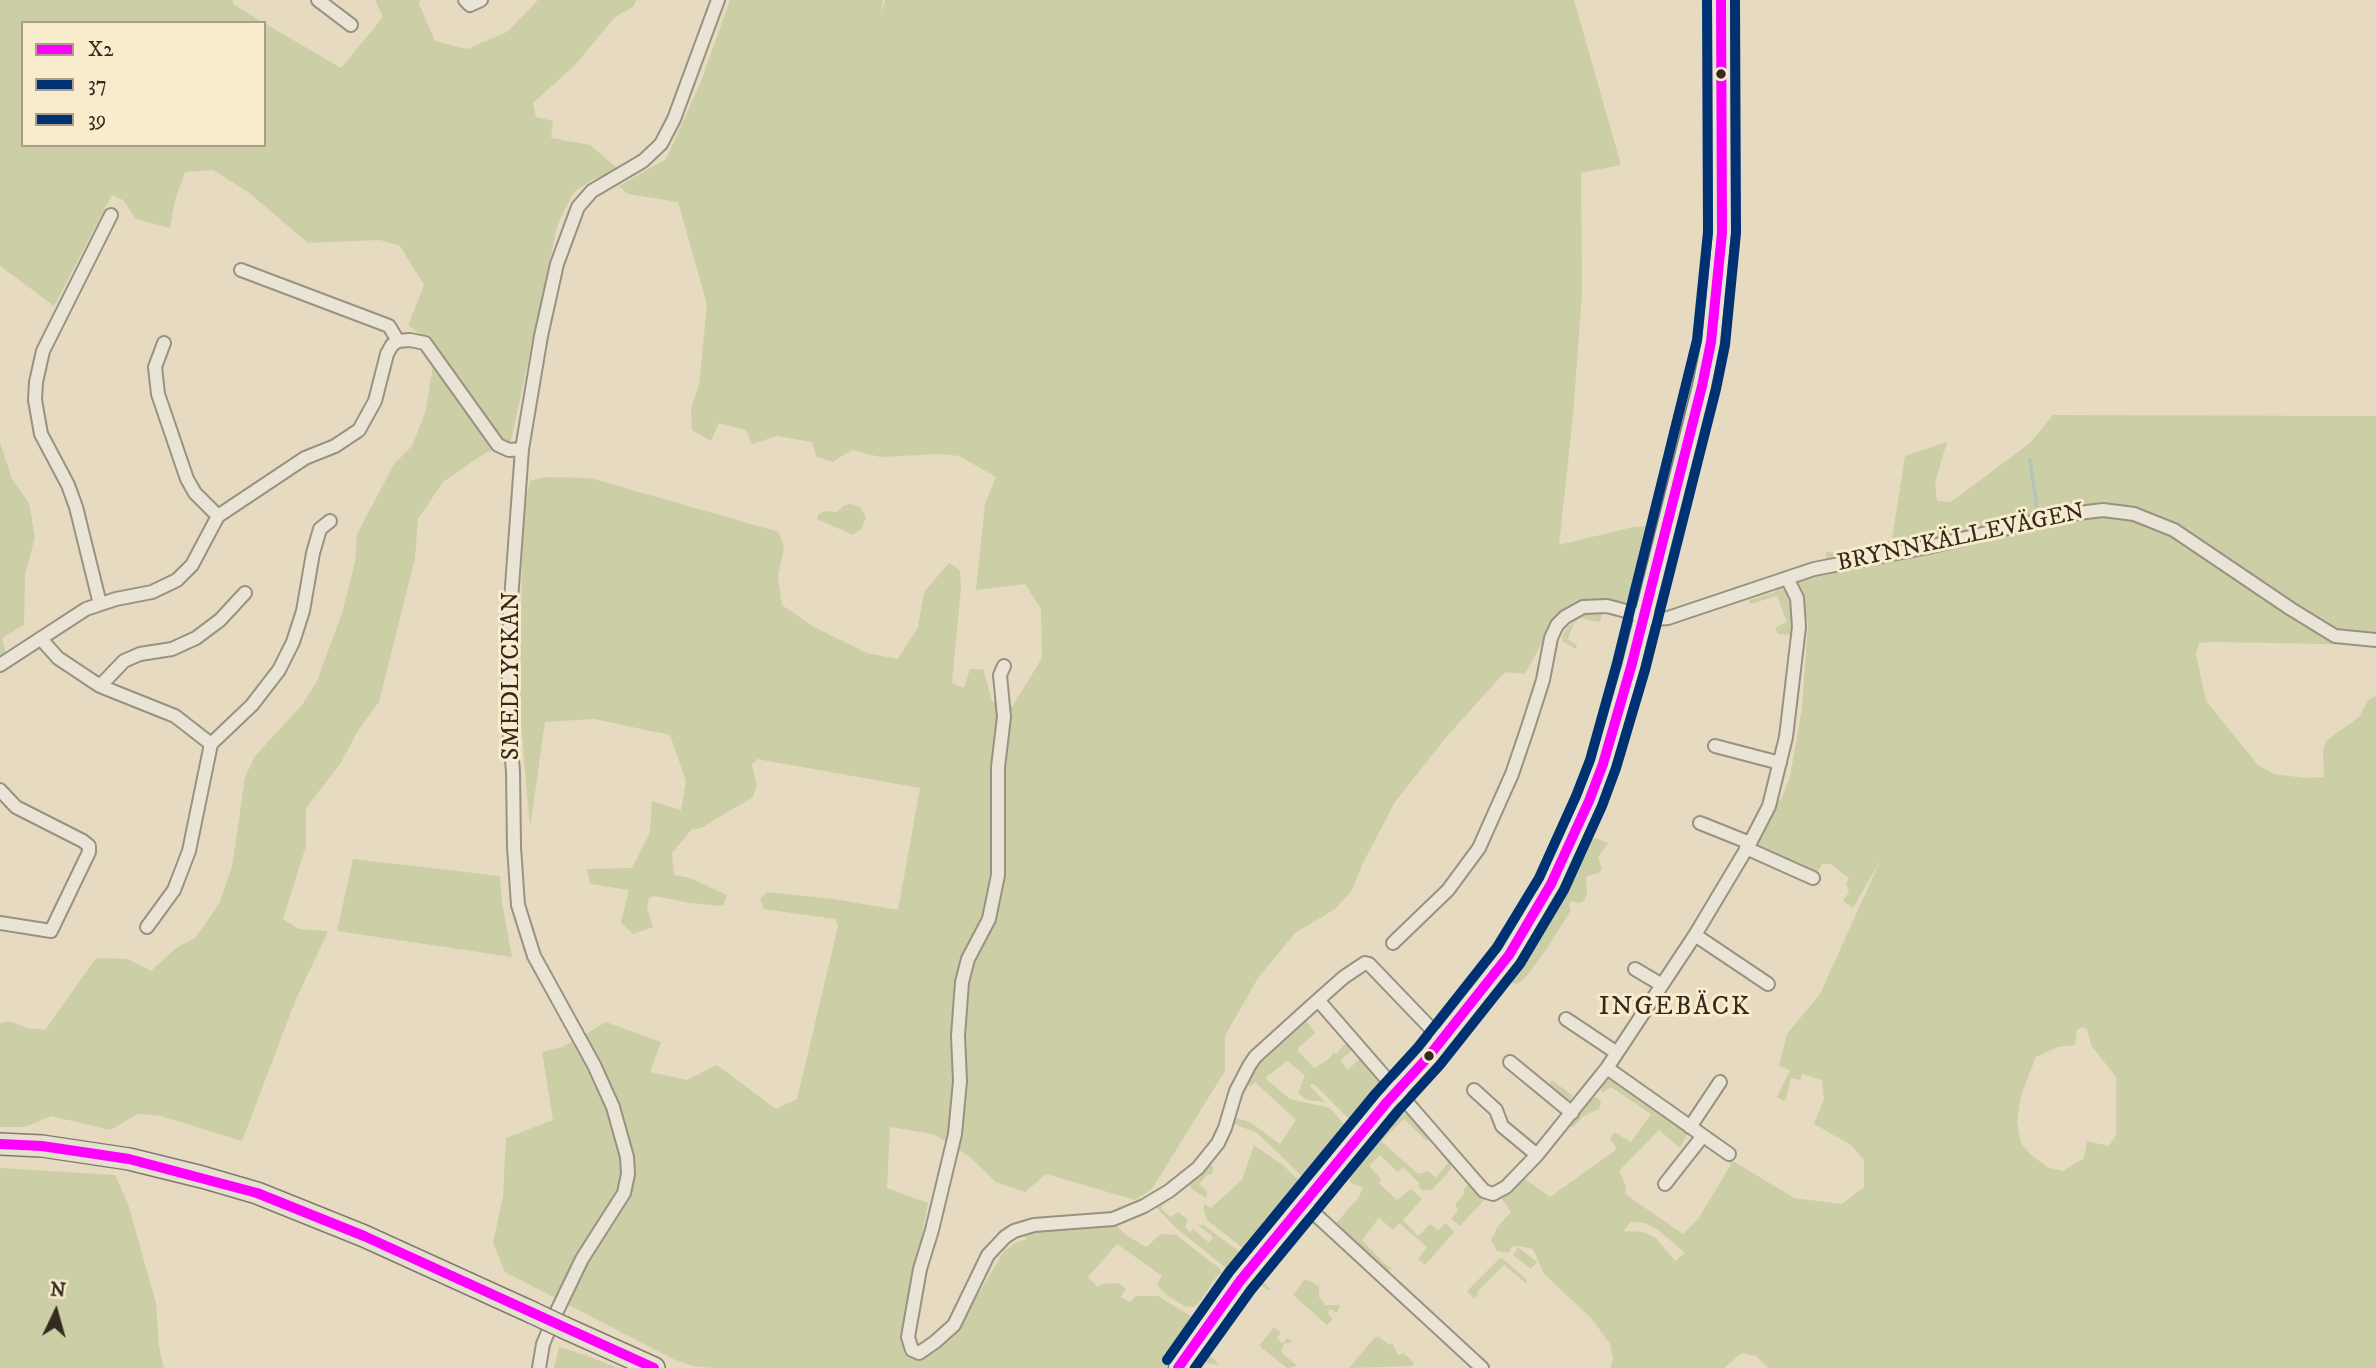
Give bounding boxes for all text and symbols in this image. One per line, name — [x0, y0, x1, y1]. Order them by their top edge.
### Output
legend — [21, 21, 266, 147]
text: X2 — [88, 37, 114, 63]
unlabelled marker — [1714, 67, 1728, 81]
text: 37 — [88, 72, 107, 98]
text: 39 — [88, 107, 106, 133]
street label: BRYNNKÄLLEVÄGEN — [1835, 499, 2087, 579]
street label: SMEDLYCKAN — [499, 592, 527, 760]
district label: INGEBÄCK — [1600, 993, 1750, 1025]
unlabelled marker — [1422, 1049, 1436, 1063]
north arrow — [21, 1277, 91, 1347]
text: N — [49, 1278, 67, 1303]

